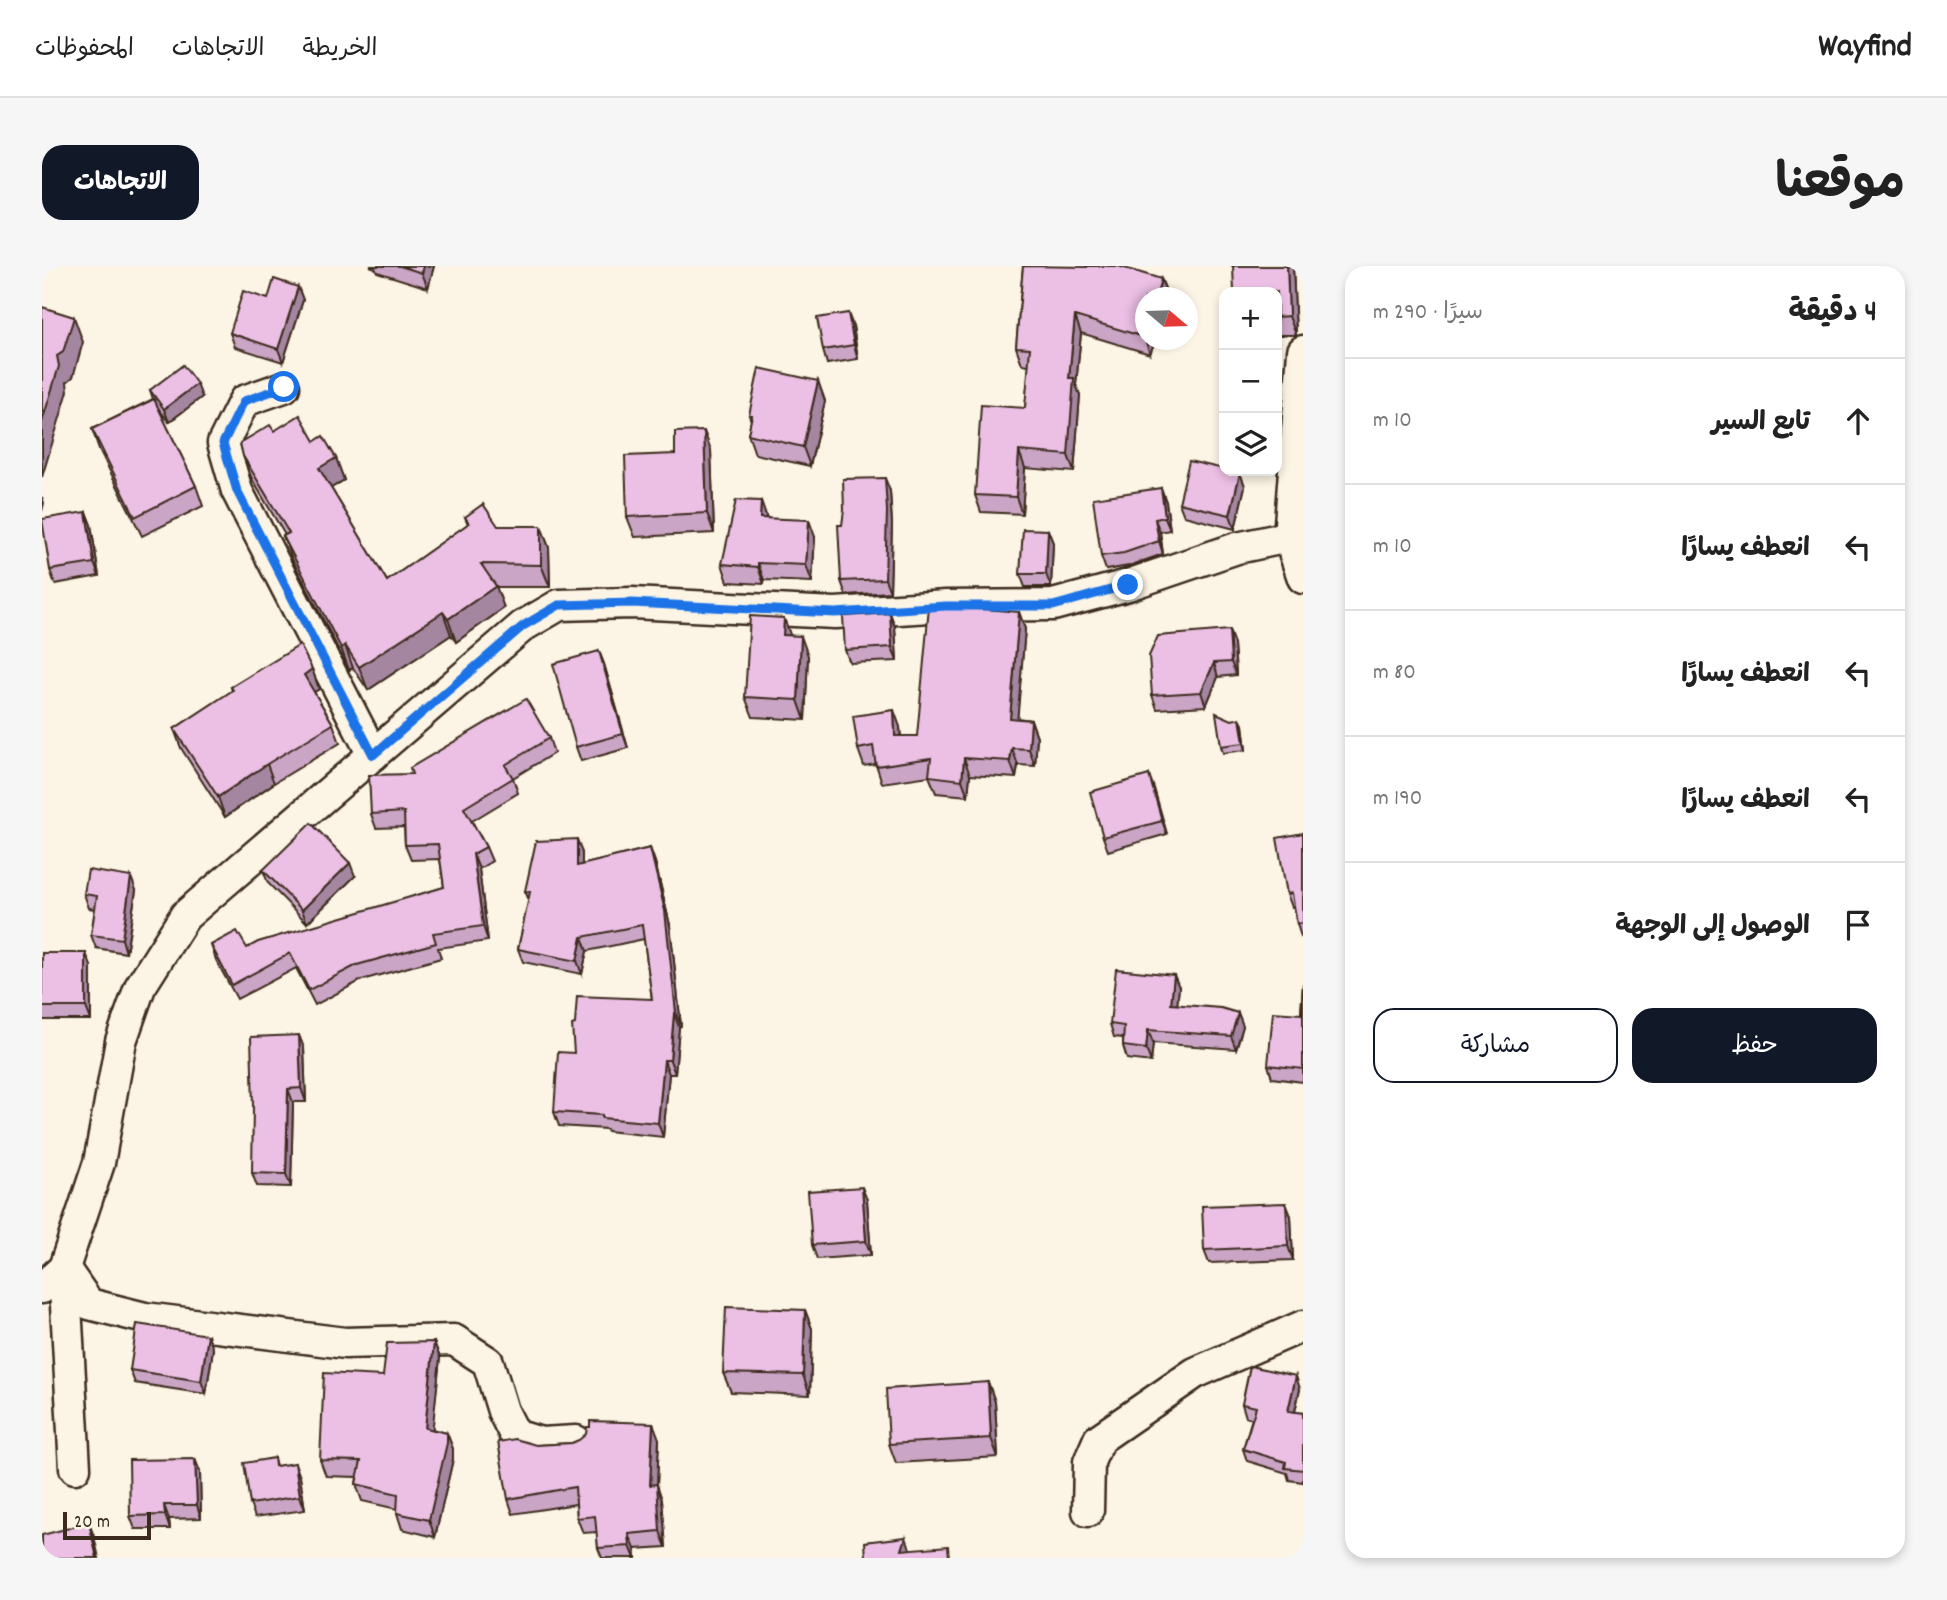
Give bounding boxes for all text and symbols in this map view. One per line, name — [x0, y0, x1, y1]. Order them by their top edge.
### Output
text: Wayfind — [1818, 25, 1912, 72]
text: المحفوظات — [35, 33, 134, 67]
text: الاتجاهات — [172, 33, 265, 67]
text: الخريطة — [303, 33, 377, 67]
button: الاتجاهات — [42, 145, 199, 220]
text: موقعنا — [1775, 151, 1905, 221]
north arrow — [1135, 287, 1198, 350]
map controls — [1219, 287, 1282, 476]
button: + — [1219, 287, 1282, 350]
text: 4 دقيقة — [1788, 293, 1877, 336]
text: سيرًا · 290 m — [1373, 297, 1483, 330]
button: − — [1219, 350, 1282, 413]
route start — [268, 371, 299, 402]
icon: ahead — [1839, 402, 1877, 440]
text: 10 m — [1373, 405, 1412, 438]
text: تابع السير — [1711, 405, 1810, 442]
button: layers — [1219, 413, 1282, 476]
icon: left — [1839, 528, 1877, 566]
text: 10 m — [1373, 531, 1412, 564]
text: انعطف يسارًا — [1681, 531, 1810, 568]
route end — [1112, 569, 1143, 600]
icon: left — [1839, 654, 1877, 692]
text: 80 m — [1373, 657, 1416, 690]
text: انعطف يسارًا — [1681, 657, 1810, 694]
icon: left — [1839, 780, 1877, 818]
text: 190 m — [1373, 783, 1422, 816]
text: انعطف يسارًا — [1681, 783, 1810, 820]
icon: arrive — [1839, 906, 1877, 944]
text: الوصول إلى الوجهة — [1615, 909, 1810, 946]
button: مشاركة — [1373, 1008, 1618, 1083]
button: حفظ — [1632, 1008, 1877, 1083]
scale bar — [63, 1509, 150, 1541]
text: 20 m — [74, 1510, 110, 1537]

